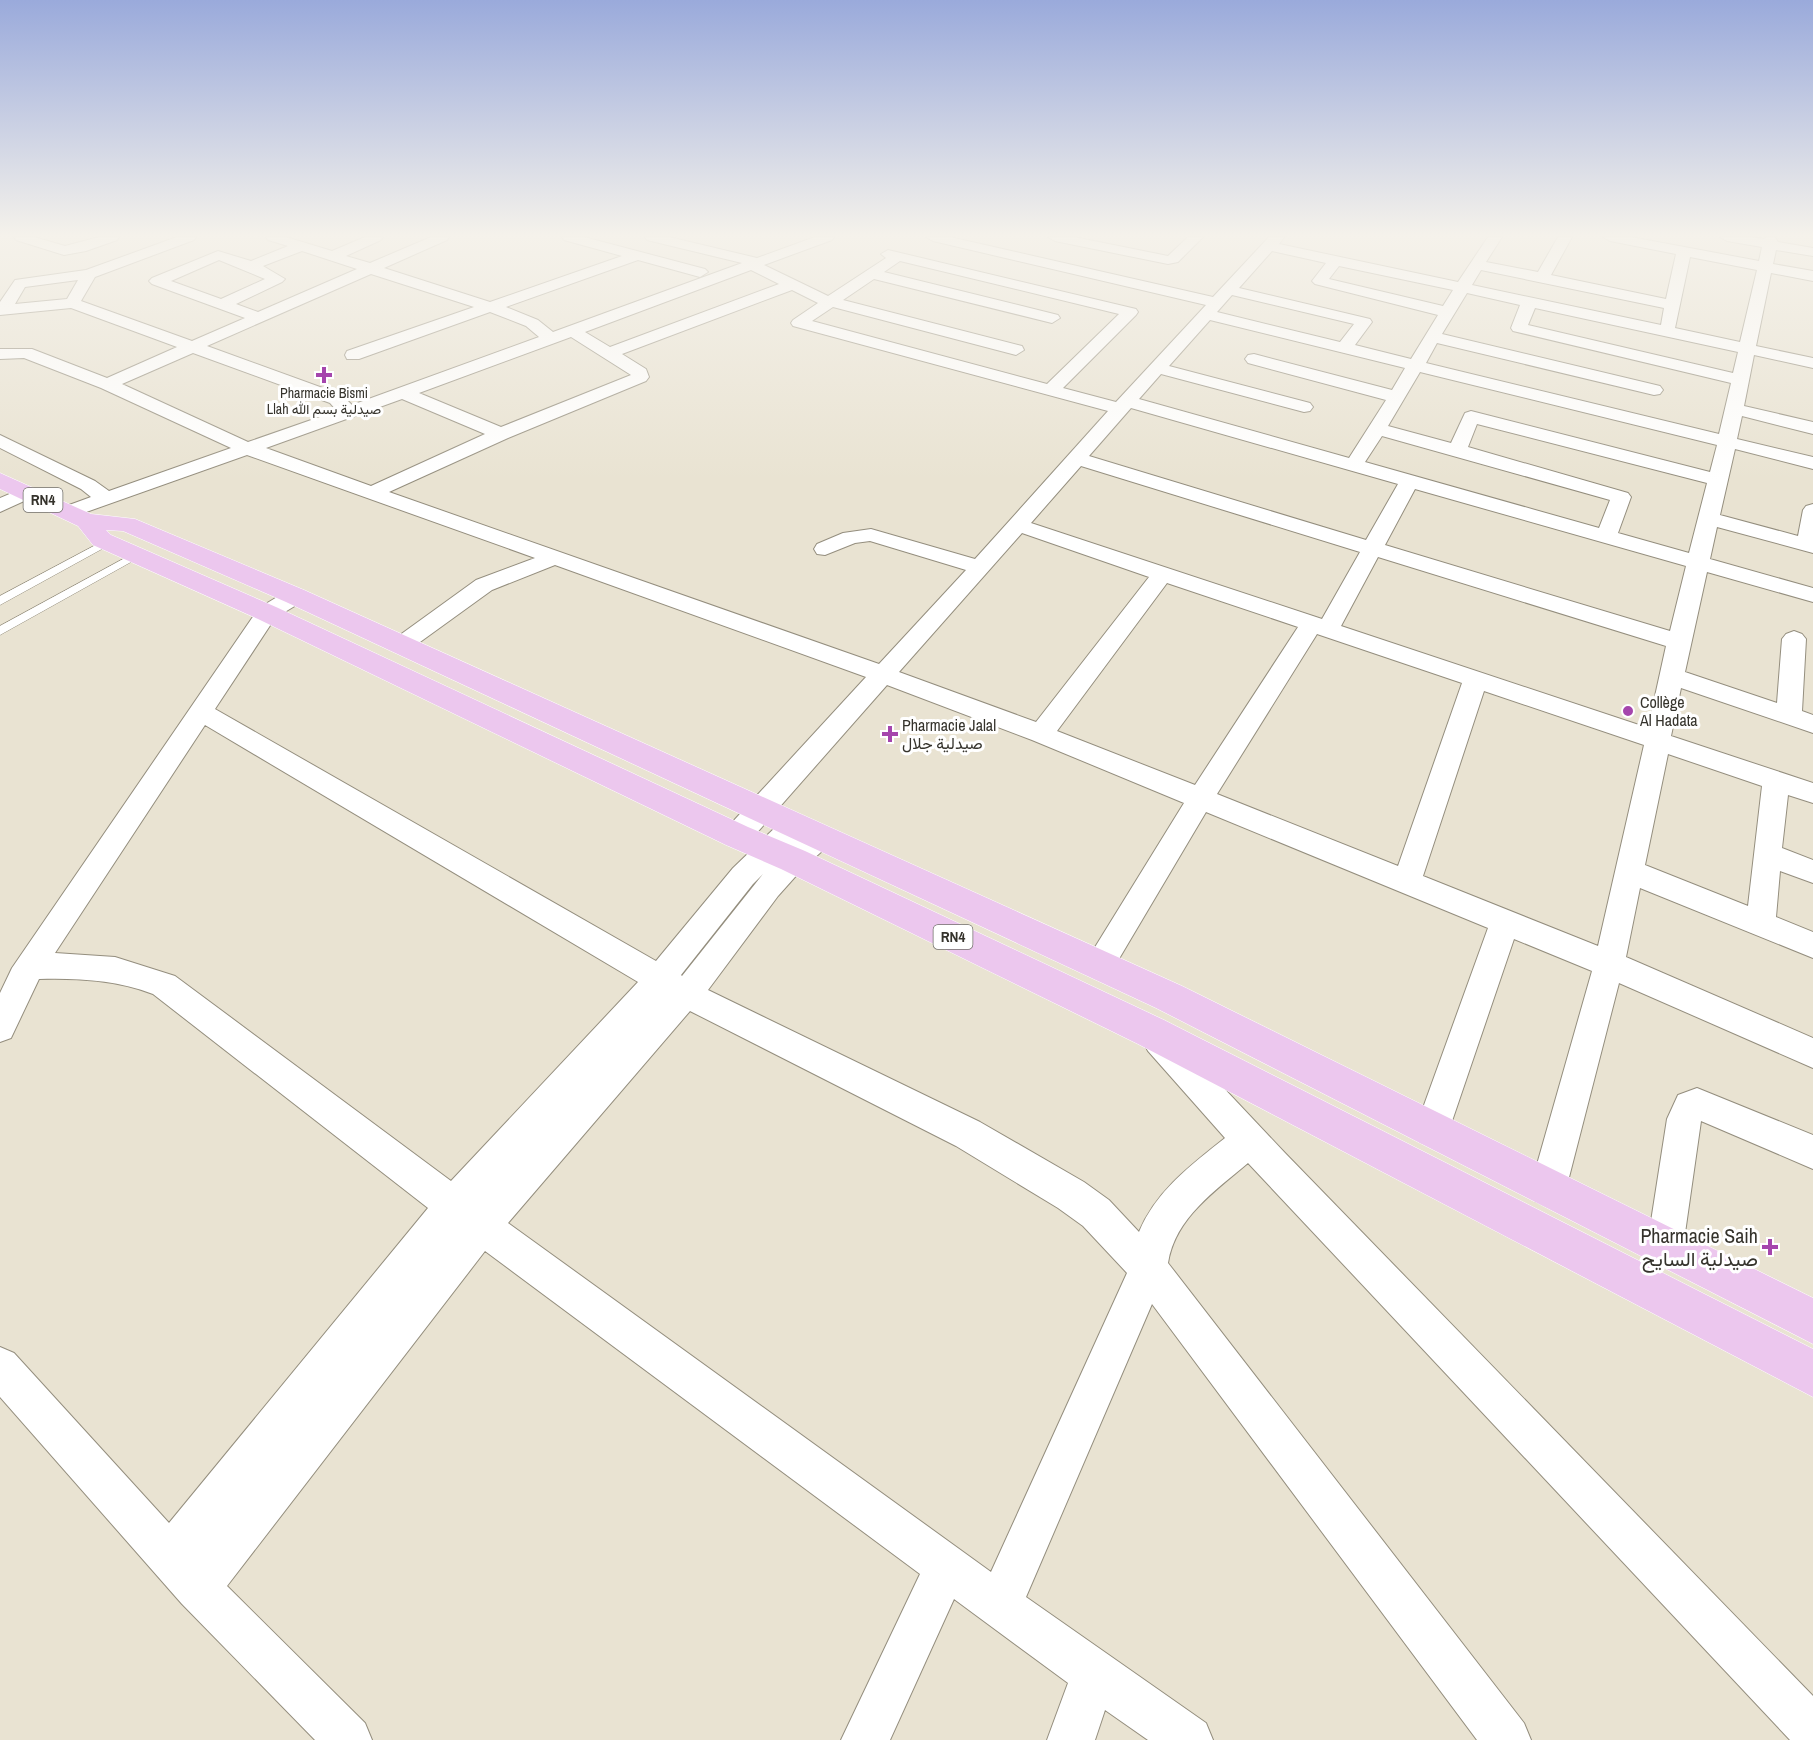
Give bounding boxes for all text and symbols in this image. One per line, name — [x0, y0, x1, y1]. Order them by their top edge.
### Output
marker: Pharmacie Bismi Llah صيدلية بسم الله — [317, 368, 331, 382]
place label: Pharmacie Bismi Llah صيدلية بسم الله — [267, 384, 381, 418]
road number: RN4 — [24, 488, 63, 512]
place label: Collège Al Hadata — [1639, 691, 1698, 731]
marker: Collège Al Hadata — [1621, 704, 1635, 718]
place label: Pharmacie Jalal صيدلية جلال — [902, 714, 996, 754]
marker: Pharmacie Jalal صيدلية جلال — [883, 727, 897, 741]
road number: RN4 — [934, 925, 972, 949]
place label: Pharmacie Saih صيدلية السايح — [1640, 1222, 1758, 1273]
marker: Pharmacie Saih صيدلية السايح — [1763, 1240, 1777, 1254]

